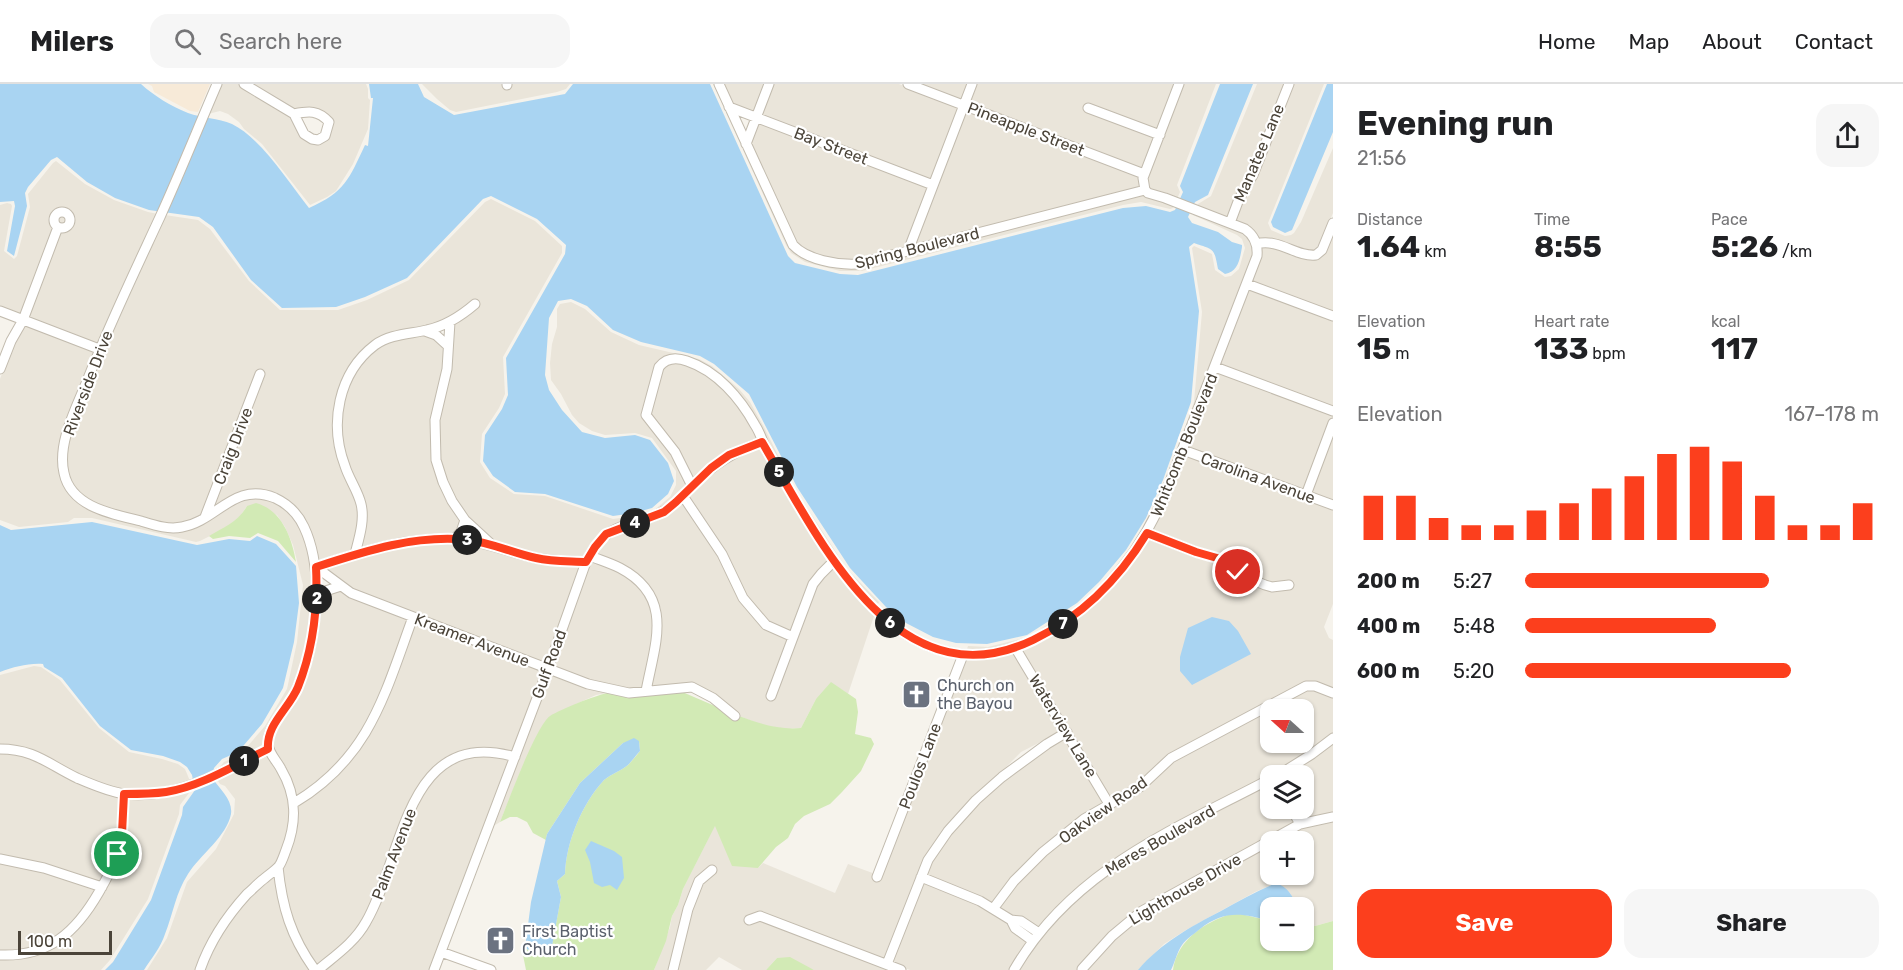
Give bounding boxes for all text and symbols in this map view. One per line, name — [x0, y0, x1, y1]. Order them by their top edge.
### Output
search box — [150, 14, 570, 68]
text: Milers — [30, 25, 114, 58]
icon: search — [171, 25, 204, 58]
text: Search here — [219, 28, 342, 55]
text: Home — [1538, 29, 1595, 54]
text: Map — [1628, 29, 1669, 54]
text: About — [1702, 29, 1762, 54]
text: Contact — [1795, 29, 1873, 54]
street label: Pineapple Street — [965, 98, 1087, 160]
street label: Manatee Lane — [1230, 101, 1288, 205]
text: Evening run — [1357, 104, 1554, 143]
button: share — [1816, 104, 1879, 167]
street label: Bay Street — [791, 123, 871, 169]
text: 21:56 — [1357, 146, 1406, 170]
text: Distance — [1357, 210, 1423, 229]
text: Time — [1534, 210, 1570, 229]
text: Pace — [1711, 210, 1748, 229]
street label: Spring Boulevard — [853, 223, 981, 273]
text: 1.64 — [1357, 229, 1420, 265]
text: 8:55 — [1534, 229, 1602, 265]
text: 5:26 — [1711, 229, 1778, 265]
text: km — [1420, 242, 1447, 261]
text: /km — [1778, 242, 1812, 261]
text: Elevation — [1357, 312, 1426, 331]
text: Heart rate — [1534, 312, 1609, 331]
text: kcal — [1711, 312, 1740, 331]
street label: Riverside Drive — [59, 328, 117, 438]
text: 15 — [1357, 331, 1391, 367]
text: 133 — [1534, 331, 1588, 367]
text: 117 — [1711, 331, 1758, 367]
text: m — [1391, 344, 1409, 363]
text: bpm — [1588, 344, 1626, 363]
street label: Whitcomb Boulevard — [1146, 370, 1222, 520]
text: Elevation — [1357, 402, 1443, 426]
text: 167–178 m — [1784, 402, 1879, 426]
street label: Craig Drive — [210, 405, 256, 487]
street label: Carolina Avenue — [1198, 448, 1318, 508]
pin: 5 — [764, 457, 794, 487]
text: 5 — [774, 462, 784, 481]
pin: 4 — [620, 508, 650, 538]
text: 4 — [630, 513, 640, 532]
pin: 3 — [452, 525, 482, 555]
text: 3 — [462, 530, 472, 549]
pin — [1212, 546, 1263, 597]
icon: check — [1221, 555, 1254, 588]
text: 200 m — [1357, 569, 1420, 593]
text: 5:27 — [1453, 569, 1492, 593]
pin: 2 — [302, 584, 332, 614]
text: 2 — [312, 589, 322, 608]
pin: 6 — [875, 608, 905, 638]
street label: Kreamer Avenue — [412, 609, 532, 671]
pin: 7 — [1048, 609, 1078, 639]
text: 6 — [885, 613, 895, 632]
text: 7 — [1058, 614, 1068, 633]
text: 400 m — [1357, 614, 1420, 638]
text: 5:48 — [1453, 614, 1495, 638]
street label: Gulf Road — [528, 627, 570, 701]
text: 600 m — [1357, 659, 1420, 683]
text: 5:20 — [1453, 659, 1494, 683]
street label: Waterview Lane — [1025, 671, 1101, 781]
place label: Church on the Bayou — [937, 676, 1014, 713]
church icon: Church on the Bayou — [900, 678, 932, 710]
north arrow — [1260, 699, 1314, 753]
map controls — [1260, 699, 1314, 951]
street label: Poulos Lane — [895, 720, 945, 812]
pin: 1 — [229, 746, 259, 776]
text: 1 — [240, 751, 248, 770]
button: layers — [1260, 765, 1314, 819]
street label: Oakview Road — [1055, 772, 1151, 848]
street label: Meres Boulevard — [1102, 801, 1218, 879]
street label: Palm Avenue — [368, 805, 420, 903]
pin — [91, 828, 142, 879]
button: + — [1260, 831, 1314, 885]
icon: arrive — [100, 837, 133, 870]
street label: Lighthouse Drive — [1126, 849, 1245, 929]
button: Save — [1357, 889, 1612, 958]
button: Share — [1624, 889, 1879, 958]
button: − — [1260, 897, 1314, 951]
place label: First Baptist Church — [522, 922, 613, 959]
church icon: First Baptist Church — [485, 924, 517, 956]
scale bar — [18, 928, 112, 956]
text: 100 m — [27, 932, 72, 951]

